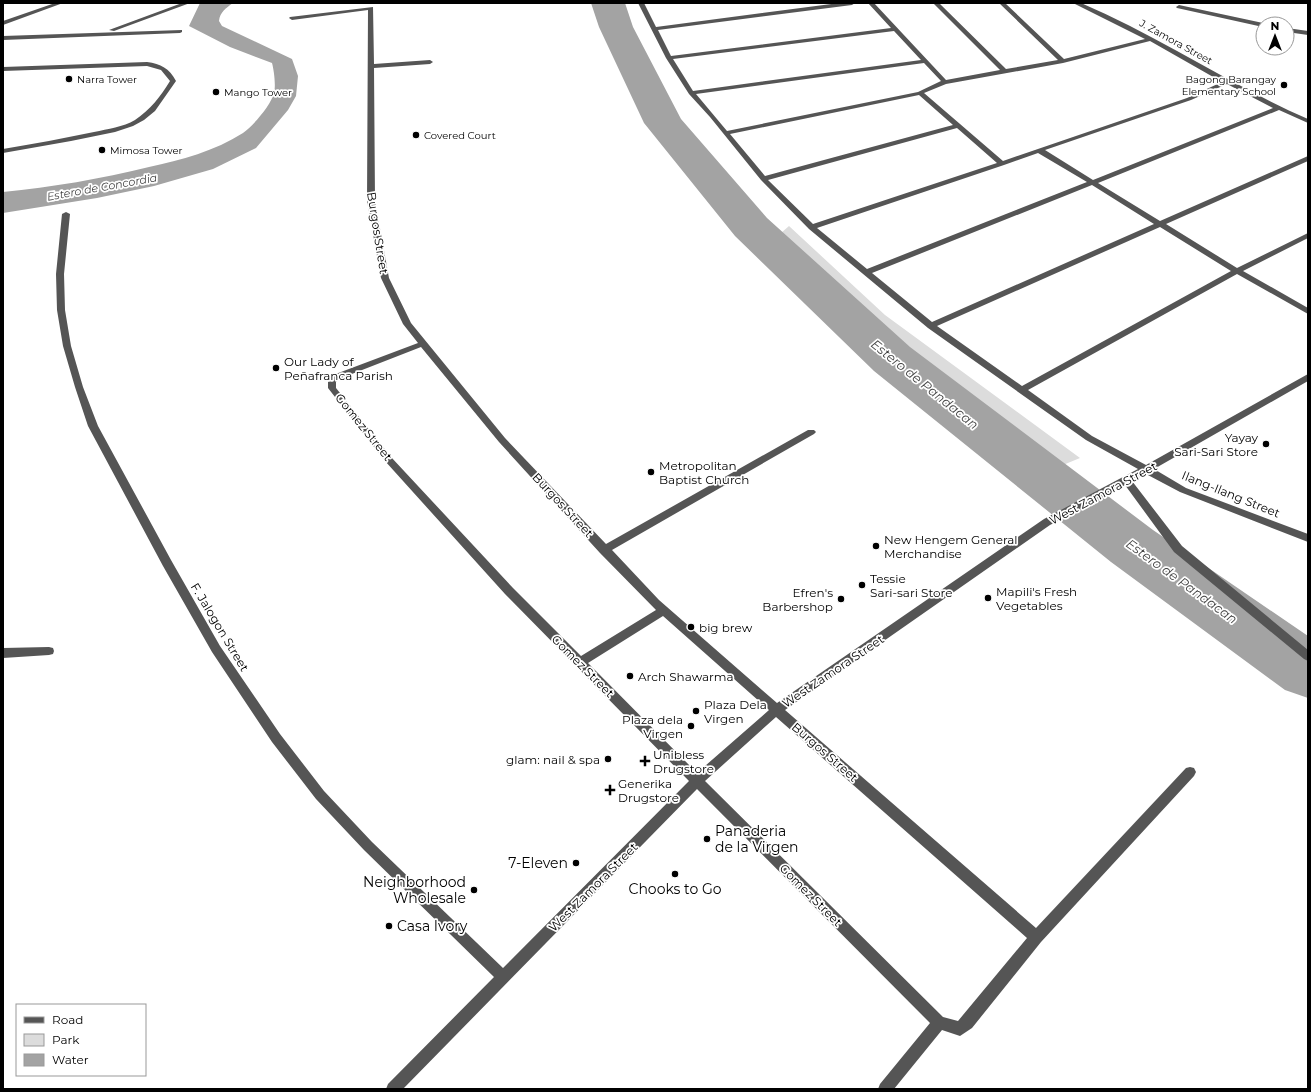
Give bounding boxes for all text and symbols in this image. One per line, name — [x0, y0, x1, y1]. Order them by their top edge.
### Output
street label: J. Zamora Street — [1136, 16, 1215, 67]
north arrow — [1255, 16, 1295, 56]
text: N — [1271, 19, 1279, 33]
place label: Narra Tower — [77, 73, 137, 86]
place label: Bagong Barangay Elementary School — [1182, 73, 1277, 98]
marker: Narra Tower — [64, 74, 74, 84]
marker: Bagong Barangay Elementary School — [1279, 80, 1289, 90]
place label: Mango Tower — [224, 86, 292, 99]
marker: Mango Tower — [211, 87, 221, 97]
place label: Covered Court — [424, 129, 496, 142]
marker: Covered Court — [411, 130, 421, 140]
place label: Mimosa Tower — [110, 144, 183, 157]
marker: Mimosa Tower — [97, 145, 107, 155]
water label: Estero de Concordia — [46, 170, 158, 204]
street label: Burgos Street — [364, 191, 392, 275]
water label: Estero de Pandacan — [868, 336, 982, 432]
place label: Our Lady of Peñafranca Parish — [284, 354, 393, 383]
marker: Our Lady of Peñafranca Parish — [271, 363, 281, 373]
street label: Gomez Street — [332, 390, 396, 464]
place label: Yayay Sari-Sari Store — [1174, 430, 1258, 459]
marker: Yayay Sari-Sari Store — [1261, 439, 1271, 449]
place label: Metropolitan Baptist Church — [659, 458, 749, 487]
street label: West Zamora Street — [1047, 458, 1160, 528]
marker: Metropolitan Baptist Church — [646, 467, 656, 477]
street label: Ilang-Ilang Street — [1180, 467, 1282, 521]
street label: Burgos Street — [529, 470, 597, 540]
place label: New Hengem General Merchandise — [884, 532, 1018, 561]
water label: Estero de Pandacan — [1123, 535, 1241, 627]
marker: New Hengem General Merchandise — [871, 541, 881, 551]
place label: Tessie Sari-sari Store — [870, 571, 952, 600]
street label: F. Jalogon Street — [188, 580, 252, 674]
marker: Tessie Sari-sari Store — [857, 580, 867, 590]
place label: Mapili's Fresh Vegetables — [996, 584, 1077, 613]
place label: Efren's Barbershop — [762, 585, 833, 614]
marker: Mapili's Fresh Vegetables — [983, 593, 993, 603]
marker: Efren's Barbershop — [836, 594, 846, 604]
place label: big brew — [699, 620, 753, 635]
marker: big brew — [686, 622, 696, 632]
street label: West Zamora Street — [779, 631, 887, 711]
street label: Gomez Street — [549, 632, 617, 700]
place label: Arch Shawarma — [638, 669, 734, 684]
marker: Arch Shawarma — [625, 671, 635, 681]
place label: Plaza Dela Virgen — [704, 697, 767, 726]
marker: Plaza Dela Virgen — [691, 706, 701, 716]
place label: Plaza dela Virgen — [622, 712, 683, 741]
street label: Burgos Street — [789, 719, 861, 785]
marker: Plaza dela Virgen — [686, 721, 696, 731]
place label: Unibless Drugstore — [653, 747, 714, 776]
place label: glam: nail & spa — [506, 752, 600, 767]
marker: glam: nail & spa — [603, 754, 613, 764]
marker: Unibless Drugstore — [640, 756, 650, 766]
place label: Generika Drugstore — [618, 776, 679, 805]
marker: Generika Drugstore — [605, 785, 615, 795]
place label: Panaderia de la Virgen — [715, 822, 799, 856]
marker: Panaderia de la Virgen — [702, 834, 712, 844]
street label: West Zamora Street — [545, 839, 641, 935]
place label: 7-Eleven — [508, 854, 568, 872]
marker: 7-Eleven — [571, 858, 581, 868]
street label: Gomez Street — [777, 861, 845, 929]
marker: Chooks to Go — [670, 869, 680, 879]
place label: Neighborhood Wholesale — [363, 873, 466, 907]
place label: Chooks to Go — [628, 880, 722, 898]
marker: Neighborhood Wholesale — [469, 885, 479, 895]
place label: Casa Ivory — [397, 917, 468, 935]
marker: Casa Ivory — [384, 921, 394, 931]
legend — [16, 1004, 146, 1076]
text: Road — [52, 1012, 83, 1027]
text: Park — [52, 1032, 80, 1047]
text: Water — [52, 1052, 89, 1067]

